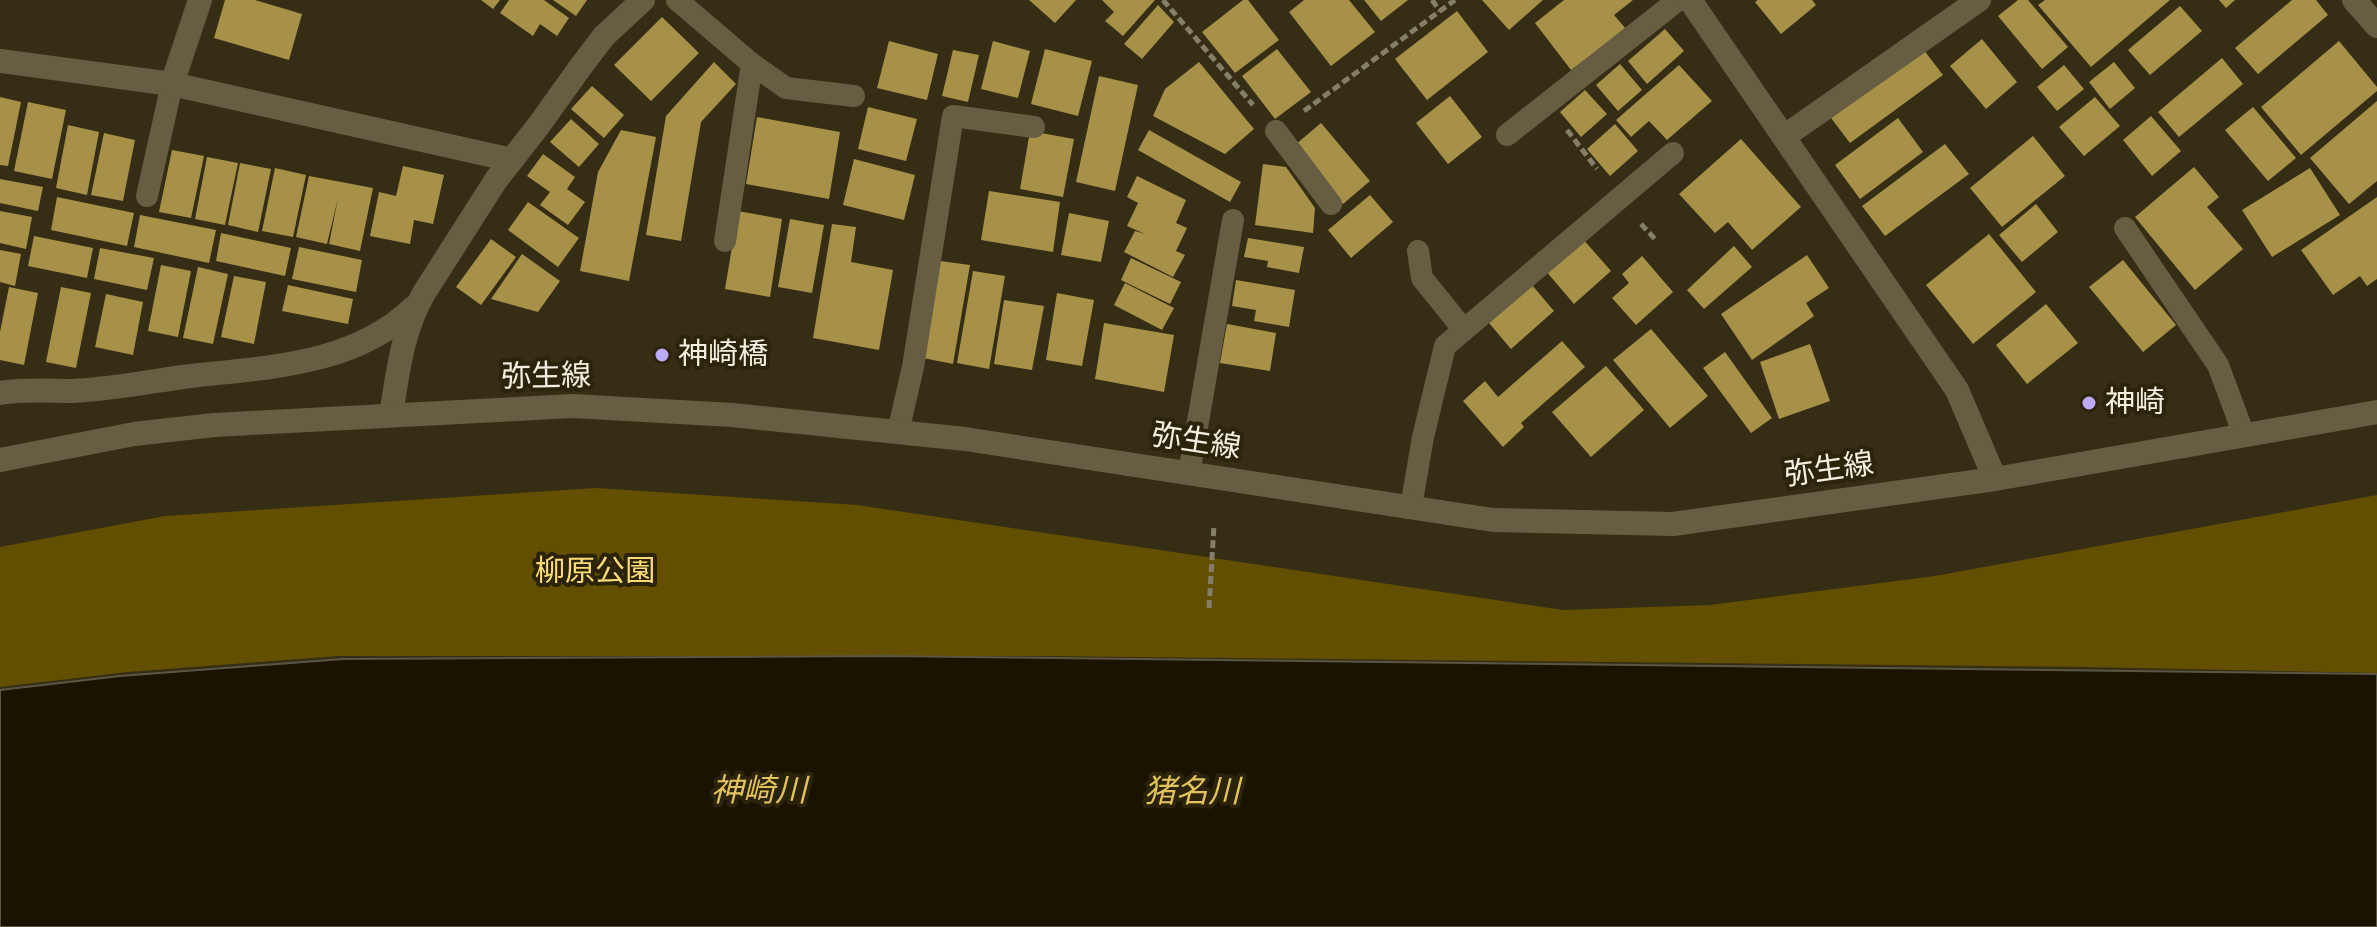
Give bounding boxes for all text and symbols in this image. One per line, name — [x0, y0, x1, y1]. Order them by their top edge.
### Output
place label: 神崎橋 — [678, 337, 768, 373]
marker: 神崎橋 — [653, 346, 671, 364]
street label: 弥生線 — [501, 358, 591, 396]
place label: 神崎 — [2105, 385, 2165, 421]
marker: 神崎 — [2080, 394, 2098, 412]
street label: 弥生線 — [1149, 417, 1243, 467]
street label: 弥生線 — [1782, 446, 1876, 494]
park label: 柳原公園 — [535, 554, 655, 590]
water label: 神崎川 — [711, 773, 807, 811]
water label: 猪名川 — [1144, 774, 1240, 812]

